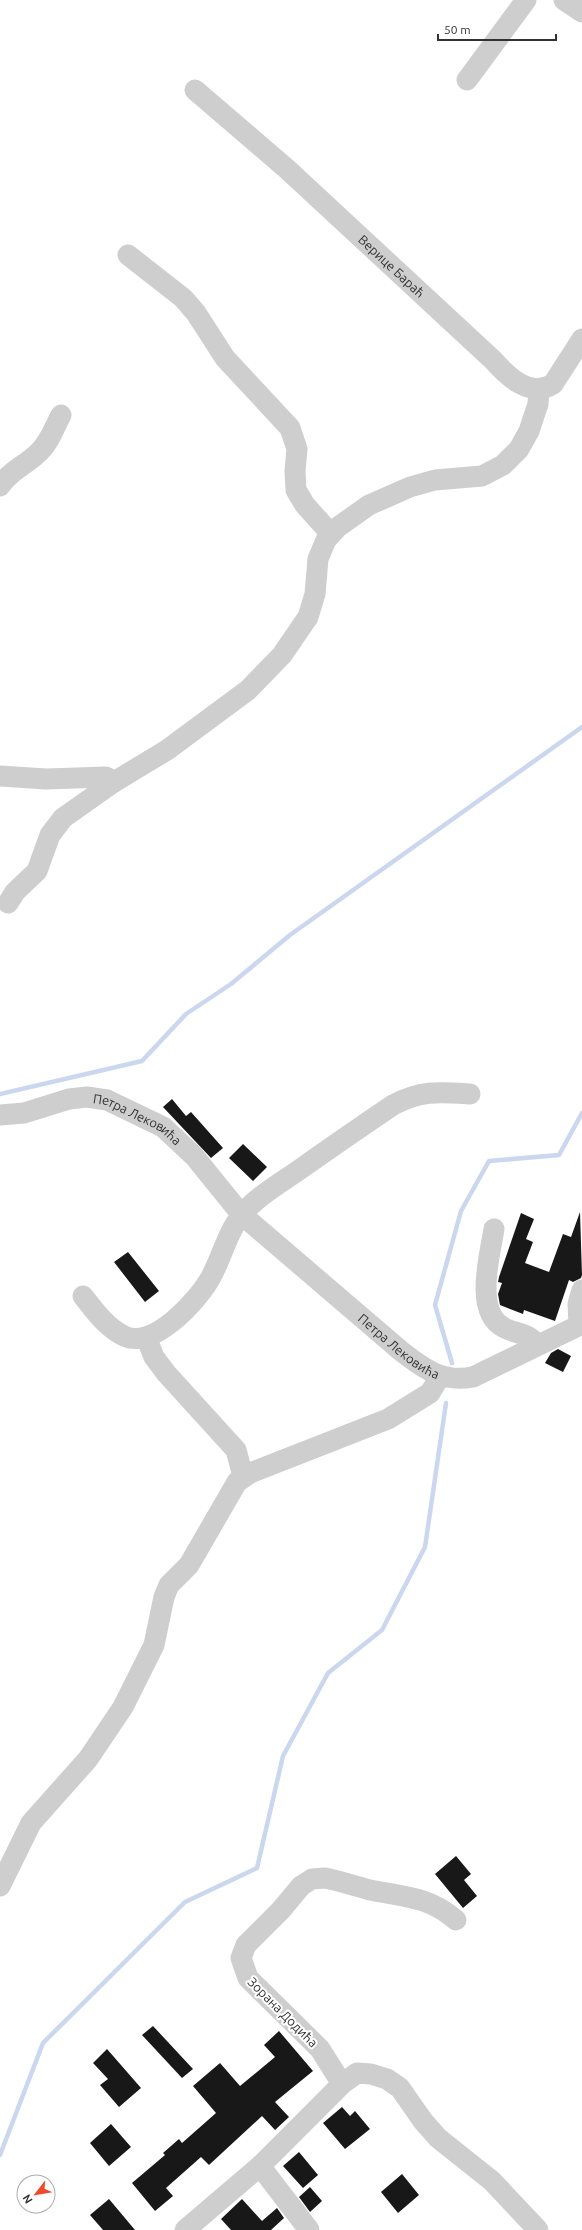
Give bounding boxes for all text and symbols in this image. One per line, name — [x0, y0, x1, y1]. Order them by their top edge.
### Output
scale bar — [438, 16, 556, 42]
text: 50 m — [444, 23, 471, 36]
street label: Верице Бараћ — [356, 232, 428, 300]
street label: Петра Лековића — [92, 1091, 184, 1148]
street label: Петра Лековића — [356, 1311, 441, 1381]
street label: Зорана Додића — [245, 1974, 321, 2050]
north arrow — [16, 2174, 56, 2214]
text: N — [20, 2193, 35, 2206]

